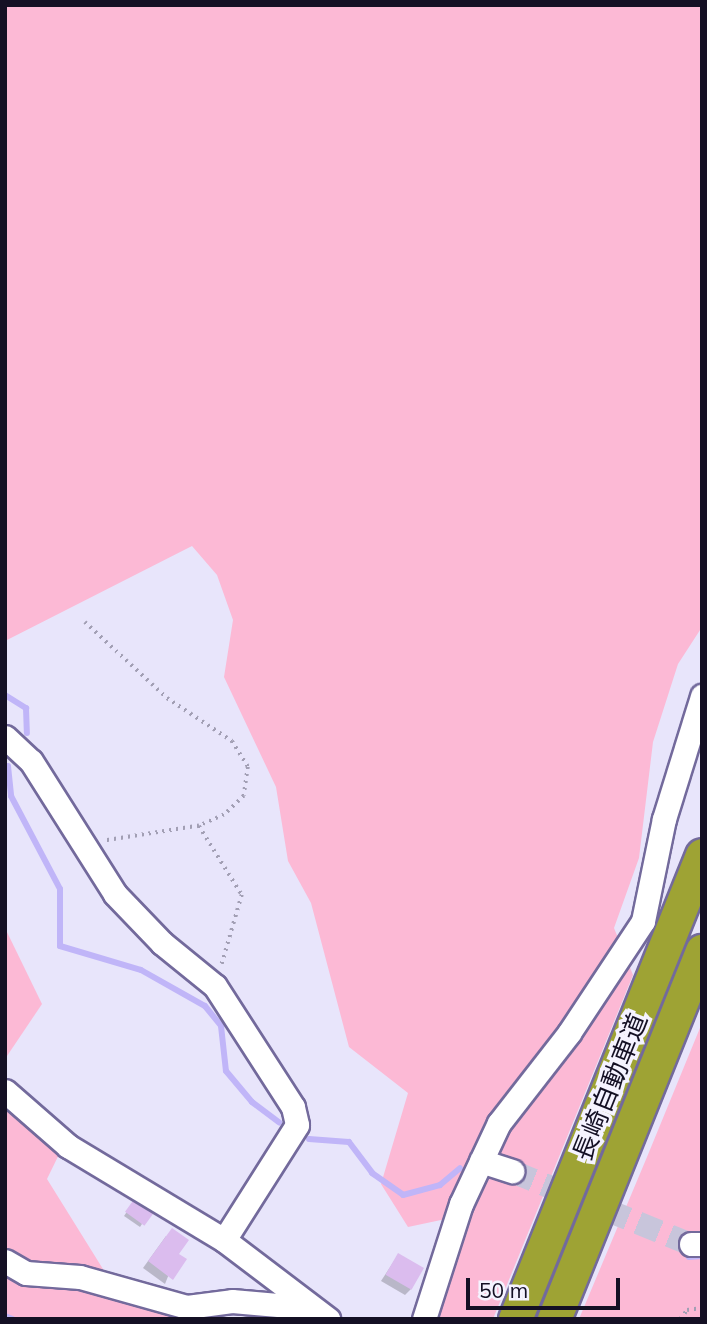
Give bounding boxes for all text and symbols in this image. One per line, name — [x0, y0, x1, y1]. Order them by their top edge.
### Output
street label: 長崎自動車道 — [566, 1009, 654, 1165]
scale bar — [469, 1264, 623, 1308]
text: 50 m — [479, 1277, 528, 1303]

